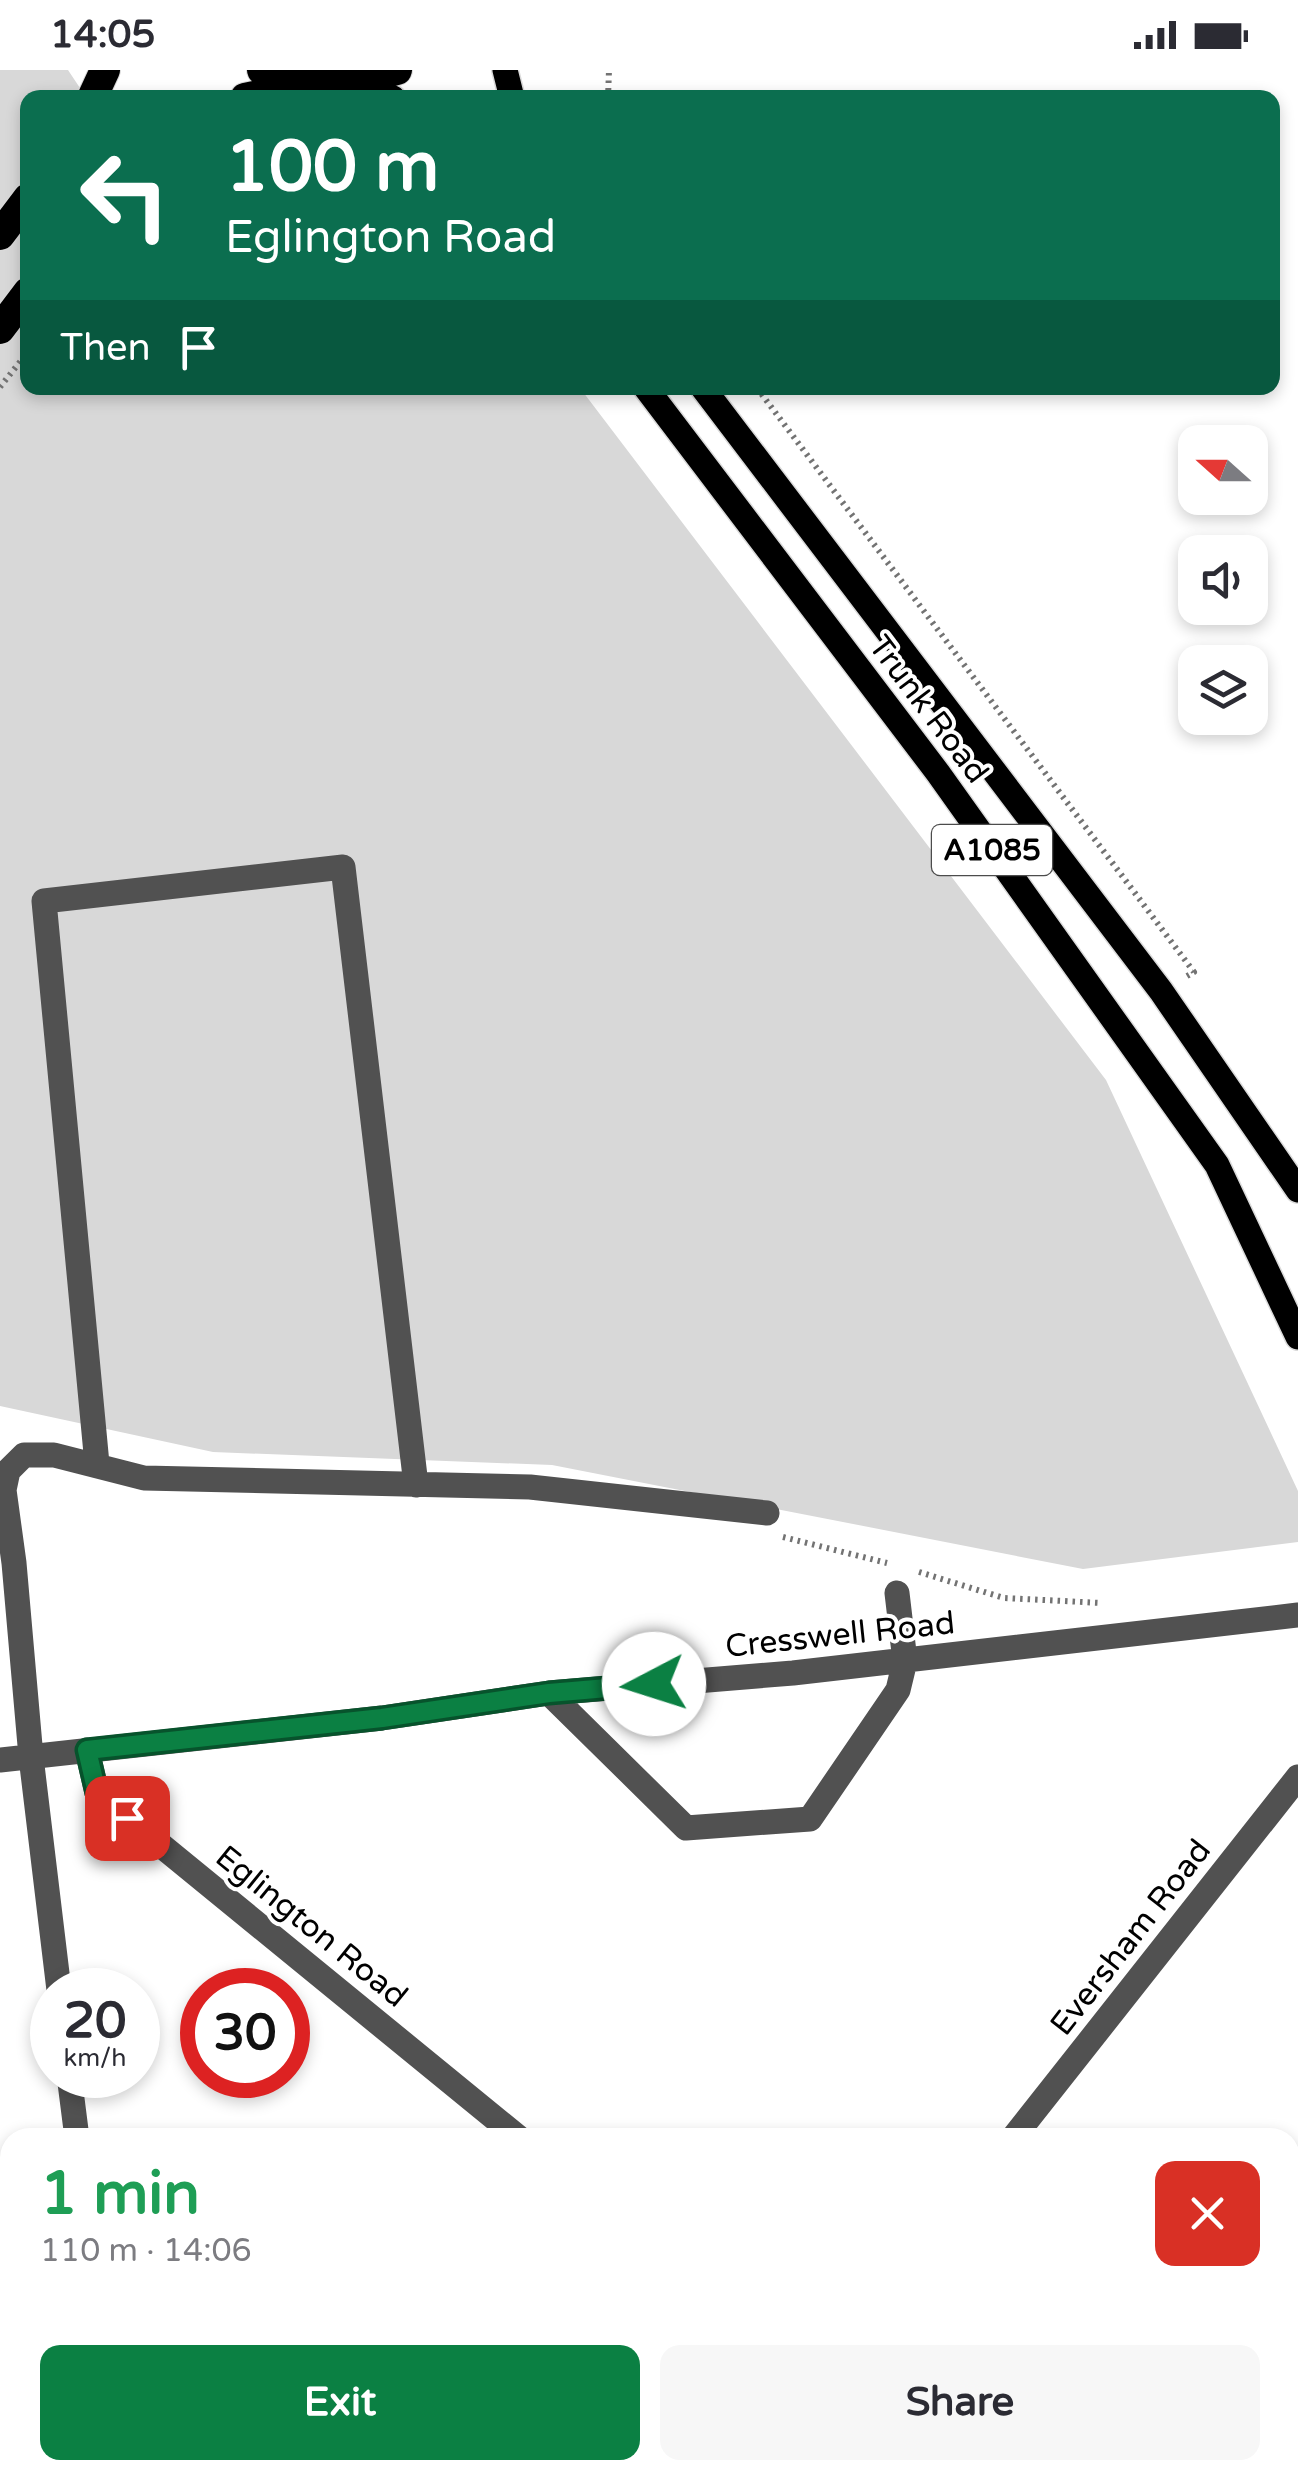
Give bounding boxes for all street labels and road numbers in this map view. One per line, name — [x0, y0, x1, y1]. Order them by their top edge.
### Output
street label: Trunk Road — [860, 628, 996, 791]
road number: A1085 — [932, 825, 1052, 875]
street label: Cresswell Road — [724, 1604, 957, 1666]
street label: Eversham Road — [1043, 1832, 1219, 2043]
street label: Eglington Road — [208, 1838, 415, 2016]

